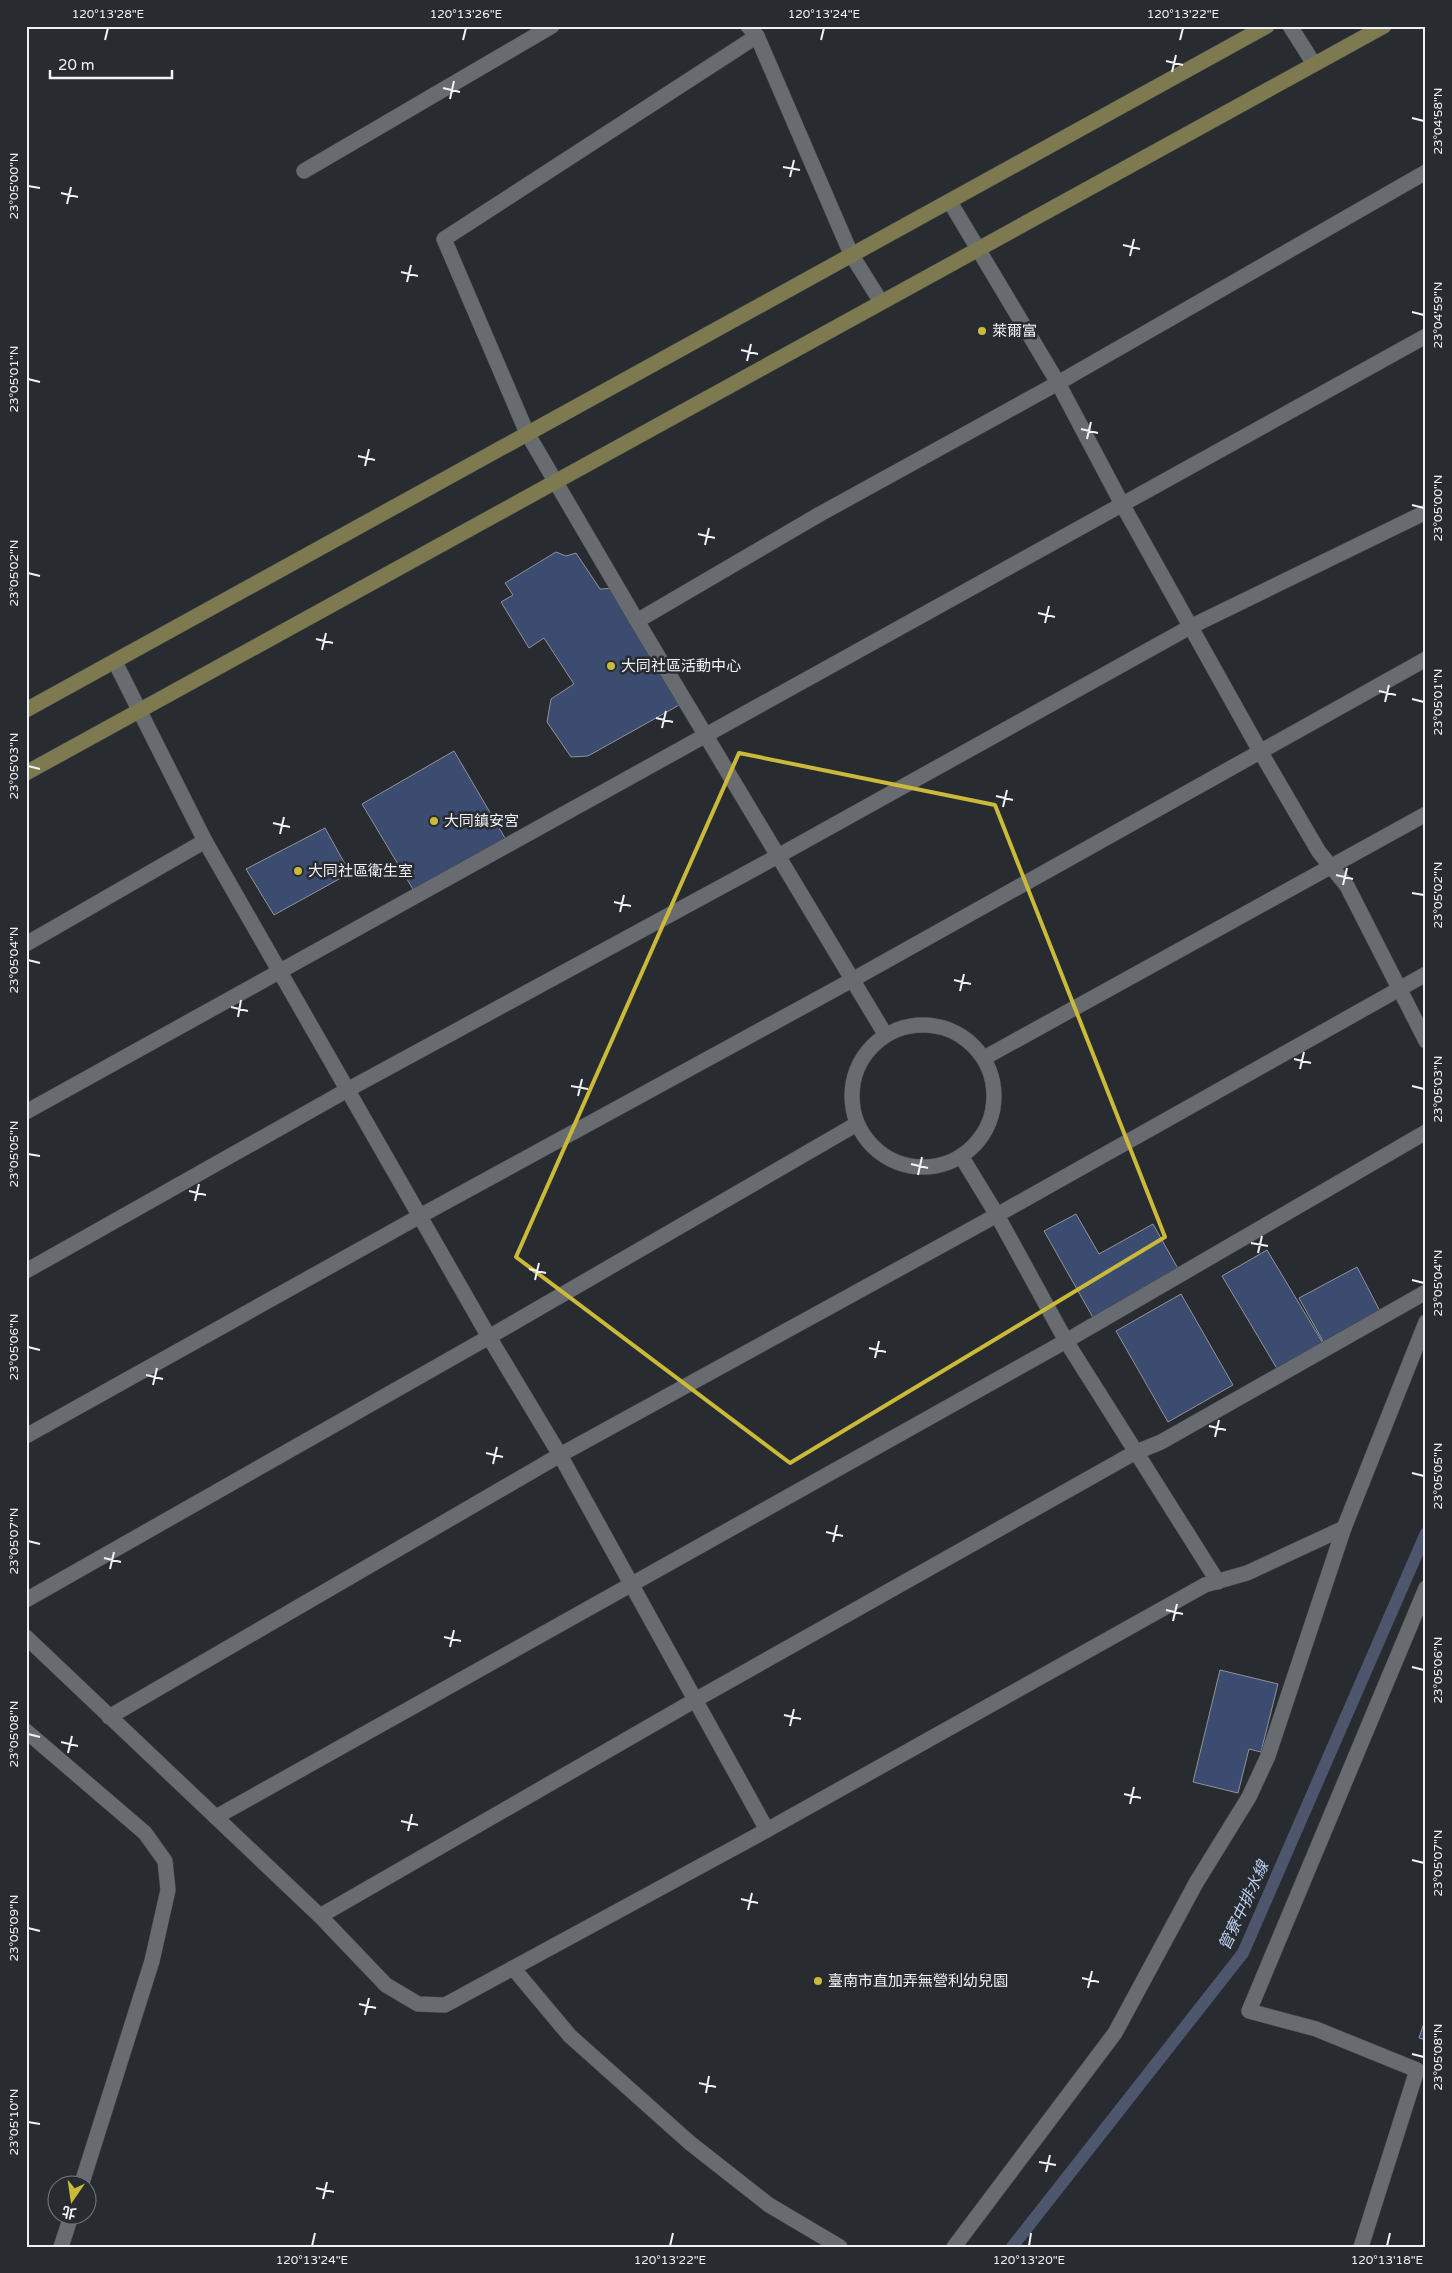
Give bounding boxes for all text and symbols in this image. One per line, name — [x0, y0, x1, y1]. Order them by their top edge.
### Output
text: 120°13'28"E — [72, 7, 145, 21]
text: 120°13'26"E — [430, 7, 503, 21]
text: 120°13'24"E — [788, 7, 861, 21]
text: 120°13'22"E — [1147, 7, 1220, 21]
scale bar — [50, 48, 172, 80]
text: 20 m — [58, 56, 95, 74]
text: 23°04'58"N — [1431, 88, 1445, 155]
text: 23°05'00"N — [7, 153, 21, 220]
text: 23°04'59"N — [1431, 282, 1445, 349]
place label: 萊爾富 — [992, 322, 1037, 340]
marker: 萊爾富 — [976, 325, 988, 337]
text: 23°05'01"N — [7, 346, 21, 413]
text: 23°05'00"N — [1431, 475, 1445, 542]
text: 23°05'02"N — [7, 540, 21, 607]
place label: 大同社區活動中心 — [621, 657, 741, 675]
marker: 大同社區活動中心 — [605, 660, 617, 672]
text: 23°05'01"N — [1431, 669, 1445, 736]
text: 23°05'03"N — [7, 733, 21, 800]
place label: 大同鎮安宮 — [444, 812, 519, 830]
marker: 大同鎮安宮 — [428, 815, 440, 827]
place label: 大同社區衛生室 — [308, 862, 413, 880]
text: 23°05'02"N — [1431, 862, 1445, 929]
marker: 大同社區衛生室 — [292, 865, 304, 877]
text: 23°05'04"N — [7, 927, 21, 994]
text: 23°05'03"N — [1431, 1056, 1445, 1123]
text: 23°05'05"N — [7, 1121, 21, 1188]
text: 23°05'04"N — [1431, 1250, 1445, 1317]
text: 23°05'06"N — [7, 1314, 21, 1381]
text: 23°05'05"N — [1431, 1443, 1445, 1510]
text: 23°05'07"N — [7, 1508, 21, 1575]
text: 23°05'06"N — [1431, 1637, 1445, 1704]
text: 23°05'08"N — [7, 1701, 21, 1768]
text: 23°05'07"N — [1431, 1830, 1445, 1897]
water label: 管寮中排水線 — [1215, 1856, 1274, 1954]
text: 23°05'09"N — [7, 1895, 21, 1962]
place label: 臺南市直加弄無營利幼兒園 — [828, 1972, 1008, 1990]
marker: 臺南市直加弄無營利幼兒園 — [812, 1975, 824, 1987]
text: 23°05'08"N — [1431, 2024, 1445, 2091]
text: 23°05'10"N — [7, 2089, 21, 2156]
north arrow — [48, 2176, 98, 2226]
text: 北 — [60, 2202, 78, 2222]
text: 120°13'24"E — [276, 2253, 349, 2267]
text: 120°13'22"E — [634, 2253, 707, 2267]
text: 120°13'20"E — [993, 2253, 1066, 2267]
text: 120°13'18"E — [1351, 2253, 1424, 2267]

